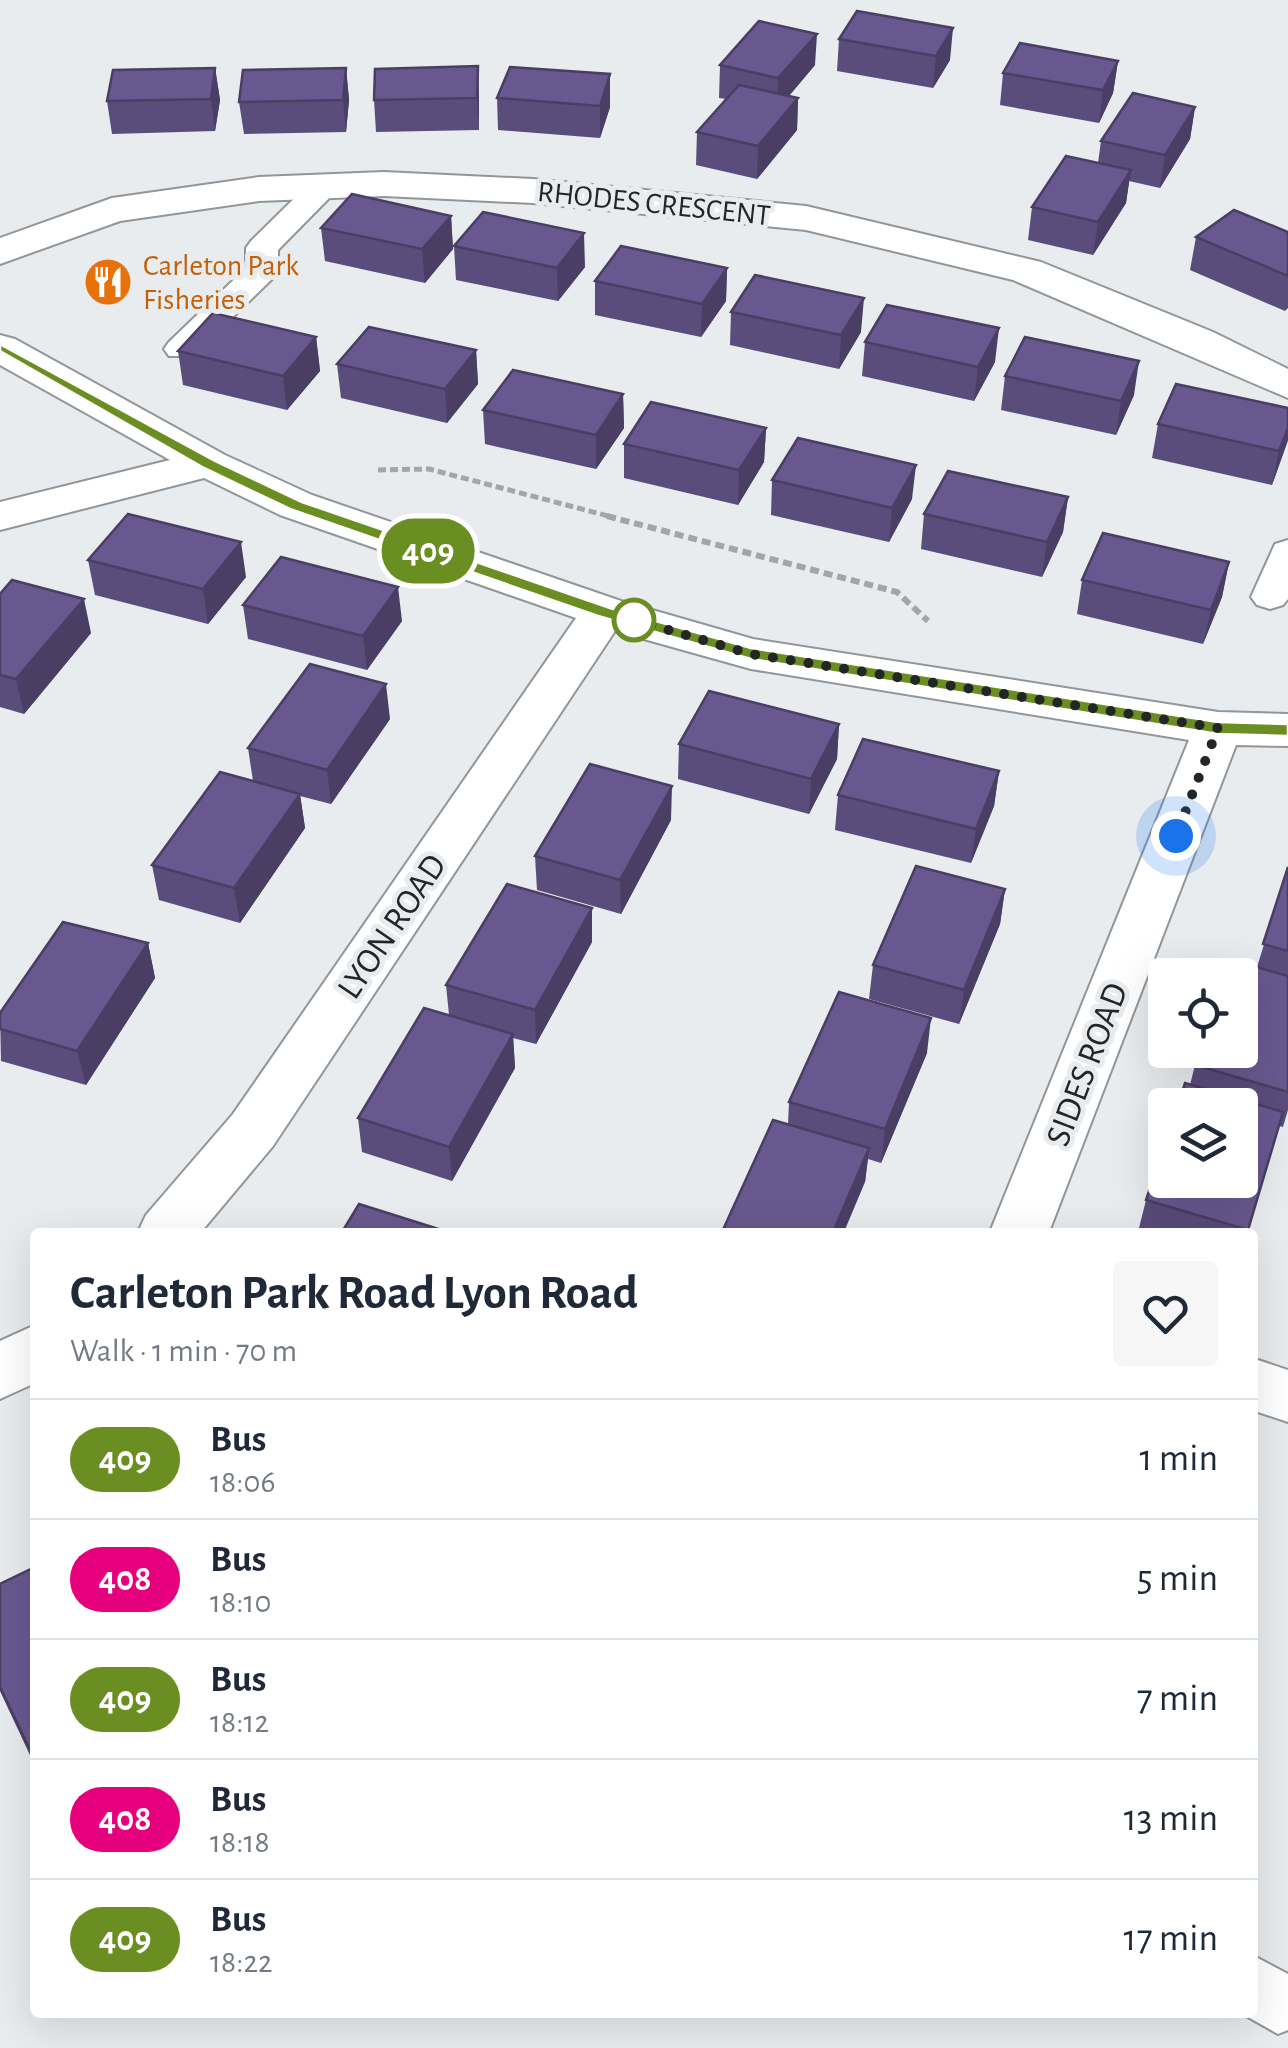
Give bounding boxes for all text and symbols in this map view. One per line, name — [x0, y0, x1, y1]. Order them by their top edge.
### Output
street label: RHODES CRESCENT — [536, 177, 772, 231]
place label: Carleton Park Fisheries — [143, 251, 299, 315]
restaurant icon: Carleton Park Fisheries — [82, 256, 134, 308]
line badge: 409 — [370, 518, 486, 584]
text: 409 — [402, 534, 454, 569]
unlabelled marker — [613, 599, 655, 641]
your location — [1151, 811, 1201, 861]
street label: LYON ROAD — [331, 848, 453, 1005]
map controls — [1148, 958, 1258, 1198]
button: locate — [1148, 958, 1258, 1068]
street label: SIDES ROAD — [1040, 978, 1134, 1151]
button: layers — [1148, 1088, 1258, 1198]
button: heart — [1113, 1261, 1218, 1366]
text: Carleton Park Road Lyon Road — [70, 1270, 638, 1318]
text: Walk · 1 min · 70 m — [70, 1335, 297, 1367]
text: Bus — [210, 1421, 266, 1459]
text: 1 min — [1139, 1440, 1218, 1478]
text: 409 — [99, 1442, 151, 1477]
text: 18:06 — [210, 1466, 275, 1498]
text: Bus — [210, 1541, 266, 1579]
text: 5 min — [1137, 1560, 1218, 1598]
text: 408 — [98, 1562, 152, 1597]
text: 18:10 — [210, 1586, 271, 1618]
text: Bus — [210, 1661, 266, 1699]
text: 7 min — [1137, 1680, 1218, 1718]
text: 409 — [99, 1682, 151, 1717]
text: 18:12 — [210, 1706, 269, 1738]
text: Bus — [210, 1781, 266, 1819]
text: 13 min — [1124, 1800, 1218, 1838]
text: 408 — [98, 1802, 152, 1837]
text: 18:18 — [210, 1826, 270, 1858]
text: Bus — [210, 1901, 266, 1939]
text: 17 min — [1124, 1920, 1218, 1958]
text: 409 — [99, 1922, 151, 1957]
text: 18:22 — [210, 1946, 273, 1978]

